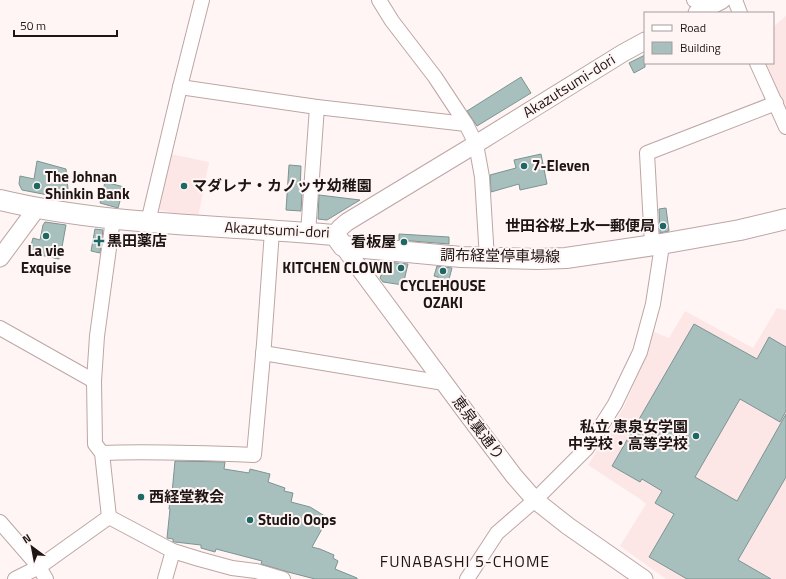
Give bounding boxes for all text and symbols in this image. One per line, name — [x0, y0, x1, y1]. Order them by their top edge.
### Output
scale bar — [14, 12, 117, 38]
legend — [644, 12, 774, 64]
text: 50 m — [20, 16, 46, 35]
text: Road — [680, 18, 706, 37]
text: Building — [680, 38, 721, 57]
street label: Akazutsumi-dori — [518, 48, 619, 123]
place label: 7-Eleven — [532, 154, 590, 177]
marker: 7-Eleven — [519, 161, 529, 171]
place label: The Johnan Shinkin Bank — [45, 165, 130, 205]
place label: マダレナ・カノッサ幼稚園 — [192, 174, 372, 197]
marker: The Johnan Shinkin Bank — [32, 181, 42, 191]
marker: マダレナ・カノッサ幼稚園 — [179, 181, 189, 191]
place label: 世田谷桜上水一郵便局 — [505, 214, 655, 237]
street label: Akazutsumi-dori — [224, 215, 330, 244]
marker: 世田谷桜上水一郵便局 — [658, 221, 668, 231]
place label: 黒田薬店 — [107, 229, 167, 252]
place label: 看板屋 — [351, 230, 396, 253]
marker: La vie Exquise — [41, 231, 51, 241]
marker: 黒田薬店 — [94, 236, 104, 246]
marker: 看板屋 — [399, 237, 409, 247]
place label: La vie Exquise — [21, 239, 72, 279]
street label: 調布経堂停車場線 — [440, 243, 560, 268]
place label: KITCHEN CLOWN — [282, 256, 393, 279]
marker: KITCHEN CLOWN — [396, 263, 406, 273]
marker: CYCLEHOUSE OZAKI — [438, 266, 448, 276]
place label: CYCLEHOUSE OZAKI — [400, 274, 486, 314]
street label: 恵泉裏通り — [447, 391, 510, 465]
place label: 私立 恵泉女学園 中学校・高等学校 — [568, 415, 688, 455]
marker: 私立 恵泉女学園 中学校・高等学校 — [691, 431, 701, 441]
place label: 西経堂教会 — [149, 485, 224, 508]
marker: 西経堂教会 — [136, 492, 146, 502]
place label: Studio Oops — [258, 508, 336, 531]
marker: Studio Oops — [245, 515, 255, 525]
north arrow — [12, 527, 52, 567]
text: N — [19, 530, 34, 547]
district label: FUNABASHI 5-CHOME — [380, 549, 550, 573]

